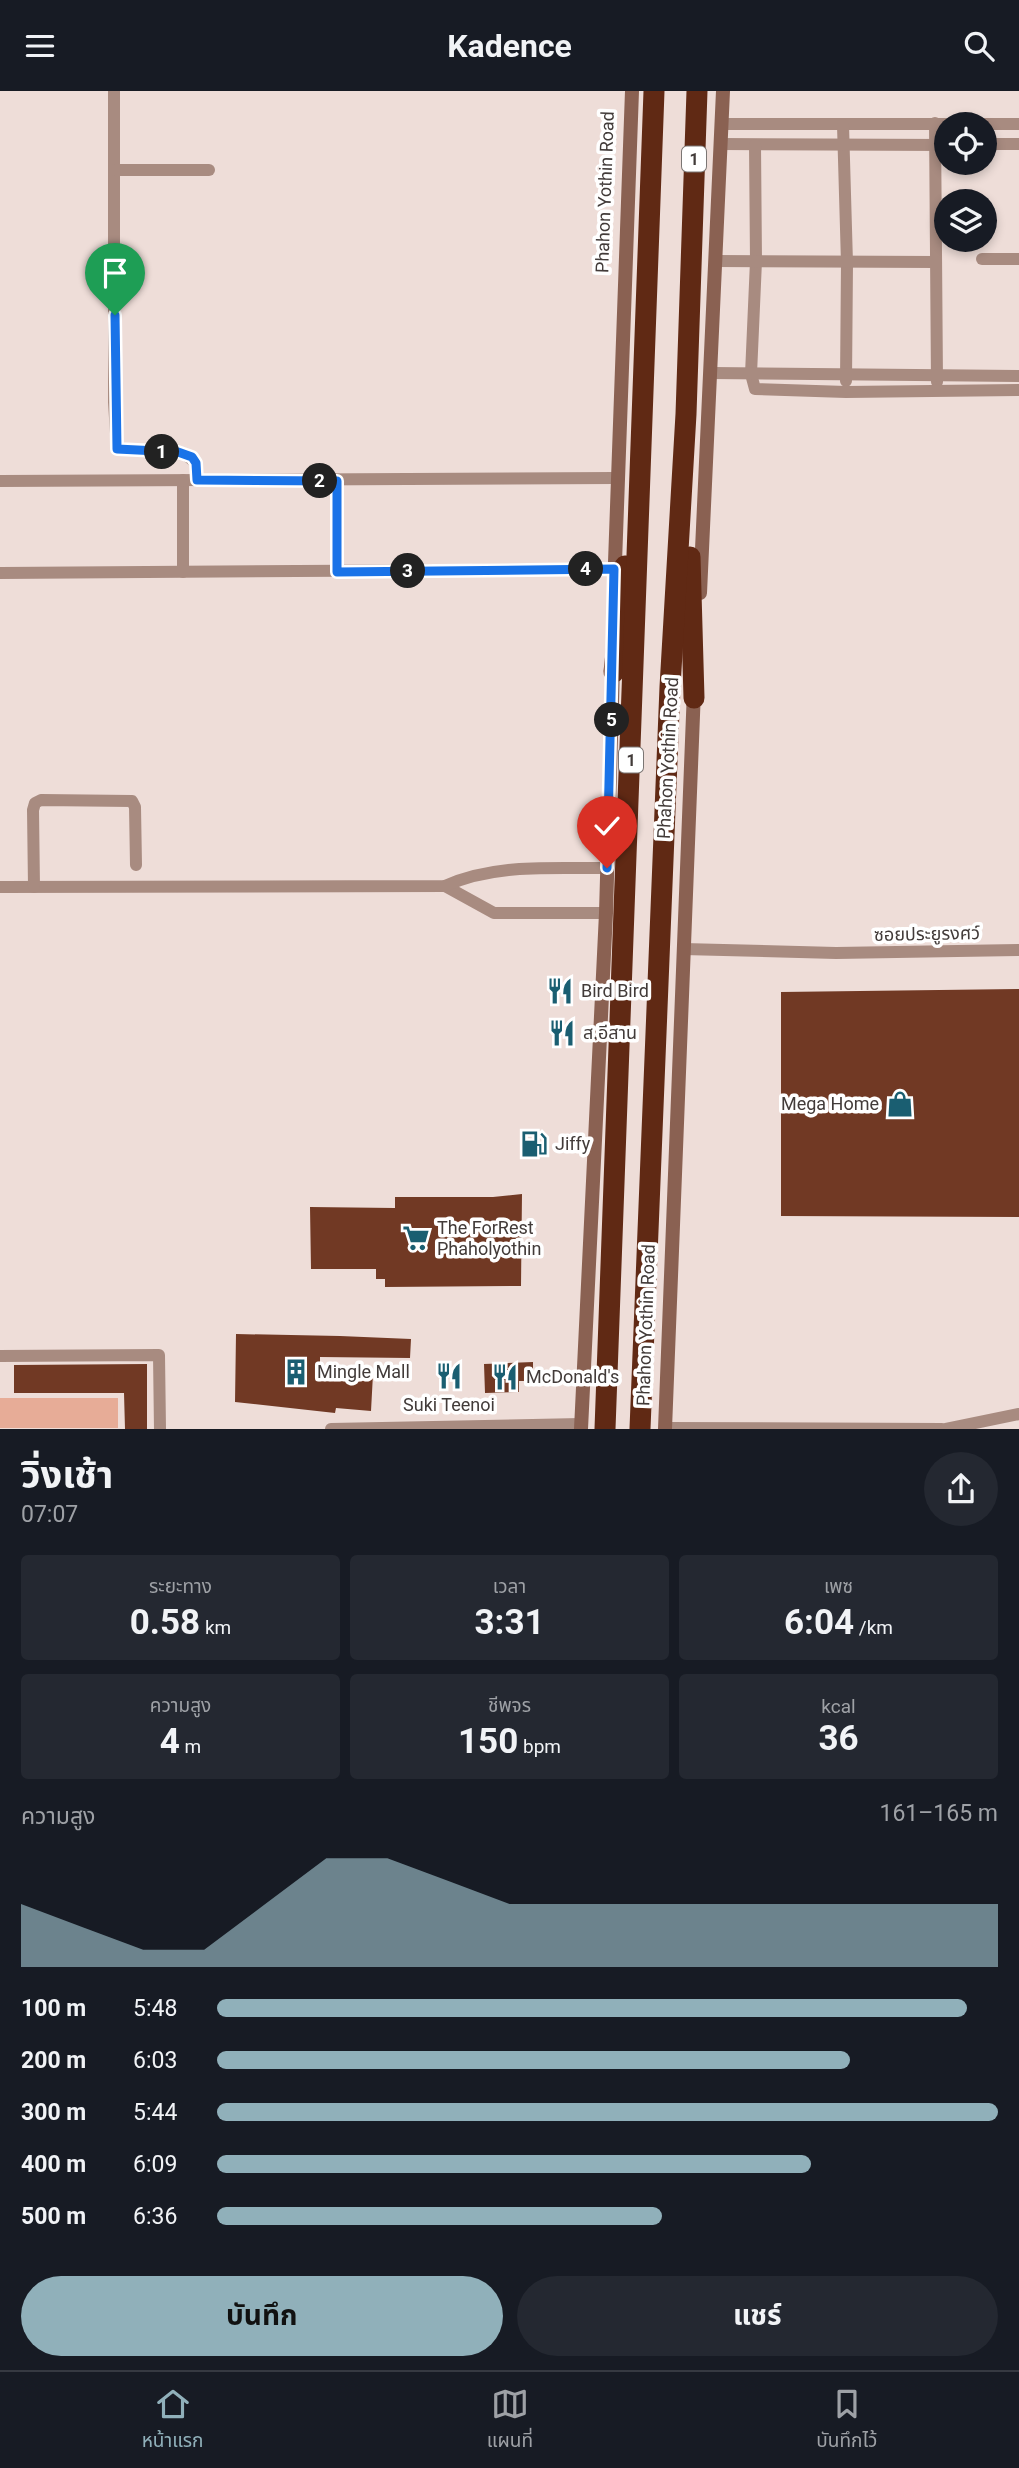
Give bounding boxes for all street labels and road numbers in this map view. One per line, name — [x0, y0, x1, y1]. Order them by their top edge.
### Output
street label: Phahon Yothin Road — [591, 111, 618, 273]
road number: 1 — [682, 146, 706, 171]
street label: Phahon Yothin Road — [653, 677, 682, 839]
road number: 1 — [619, 747, 643, 773]
street label: ซอยประยูรงศว์ — [874, 922, 980, 947]
street label: Phahon Yothin Road — [632, 1244, 659, 1406]

